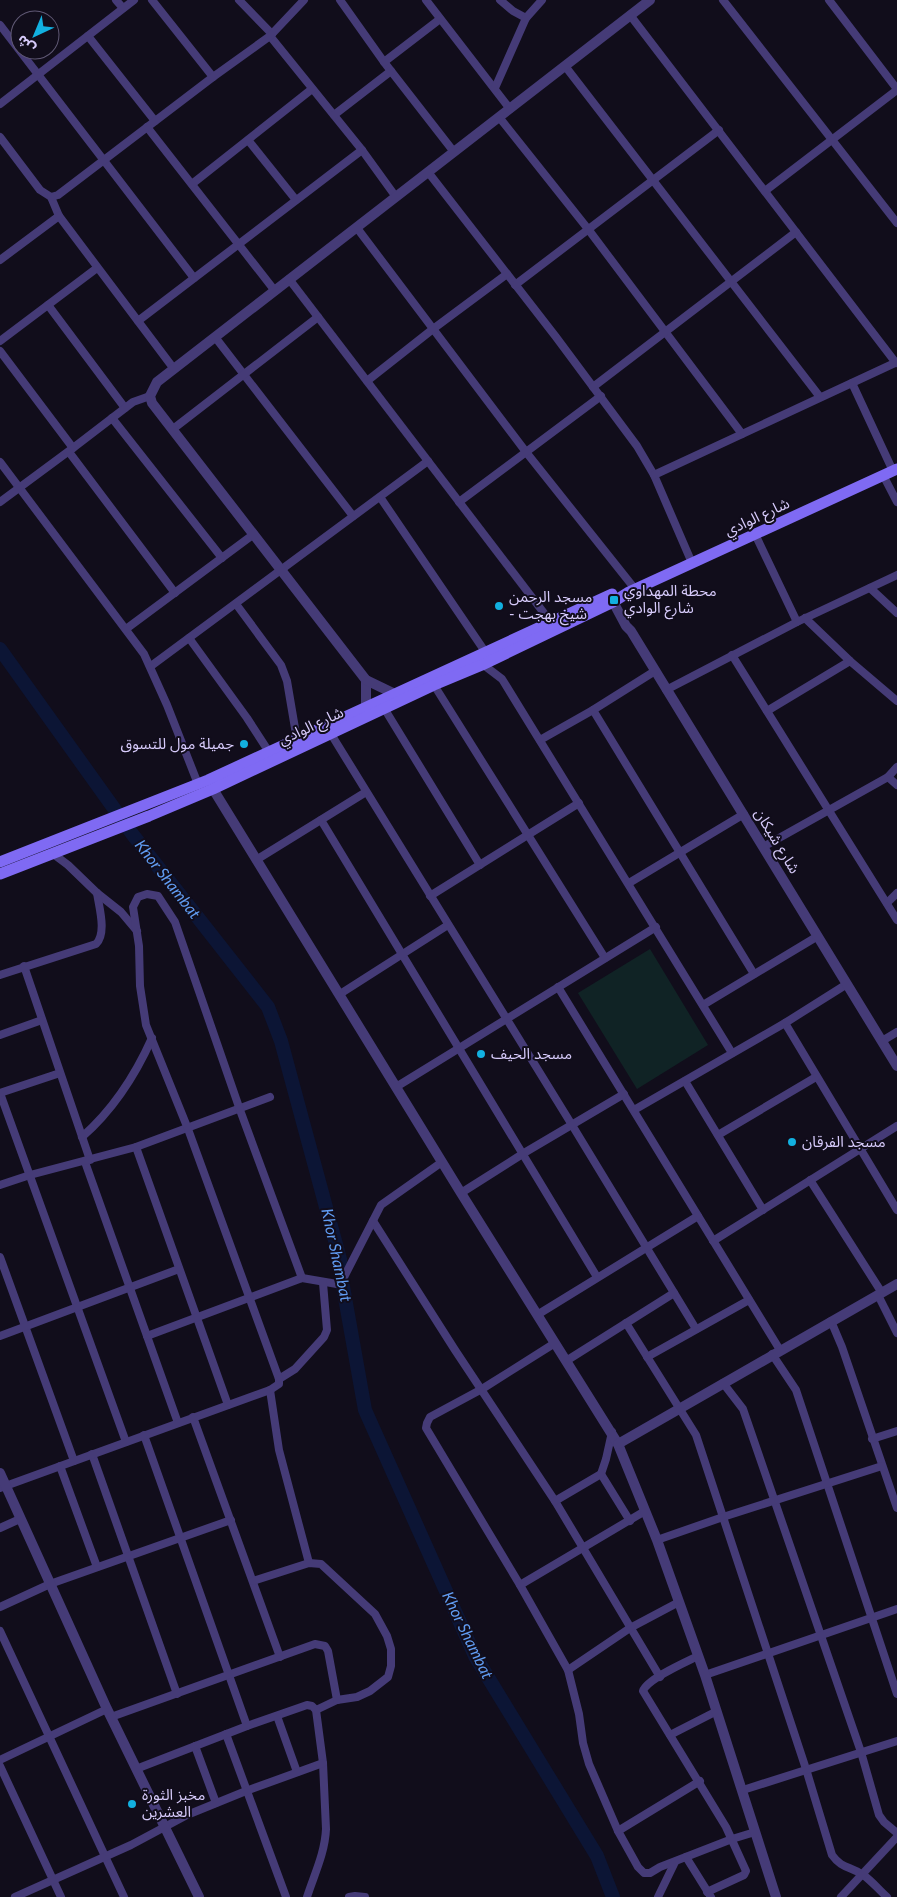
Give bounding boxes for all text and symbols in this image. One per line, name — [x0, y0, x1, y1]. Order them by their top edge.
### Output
north arrow — [10, 10, 60, 60]
text: ش — [13, 32, 38, 57]
street label: شارع الوادي — [721, 493, 794, 543]
place label: محطة المهداوي شارع الوادي — [624, 581, 717, 620]
place label: مسجد الرحمن - شيخ بهجت — [509, 587, 592, 626]
marker: محطة المهداوي شارع الوادي — [608, 594, 620, 606]
marker: مسجد الرحمن - شيخ بهجت — [493, 600, 505, 612]
street label: شارع الوادي — [275, 702, 348, 752]
place label: جميلة مول للتسوق — [121, 734, 234, 753]
marker: جميلة مول للتسوق — [238, 738, 250, 750]
street label: شارع شيكان — [748, 805, 804, 879]
water label: Khor Shambat — [132, 835, 205, 922]
place label: مسجد الحيف — [491, 1044, 572, 1062]
marker: مسجد الحيف — [475, 1048, 487, 1060]
place label: مسجد الفرقان — [802, 1132, 886, 1151]
marker: مسجد الفرقان — [786, 1136, 798, 1148]
water label: Khor Shambat — [318, 1206, 357, 1304]
water label: Khor Shambat — [439, 1588, 498, 1682]
place label: مخبز الثورة العشرين — [142, 1785, 205, 1821]
marker: مخبز الثورة العشرين — [126, 1798, 138, 1810]

